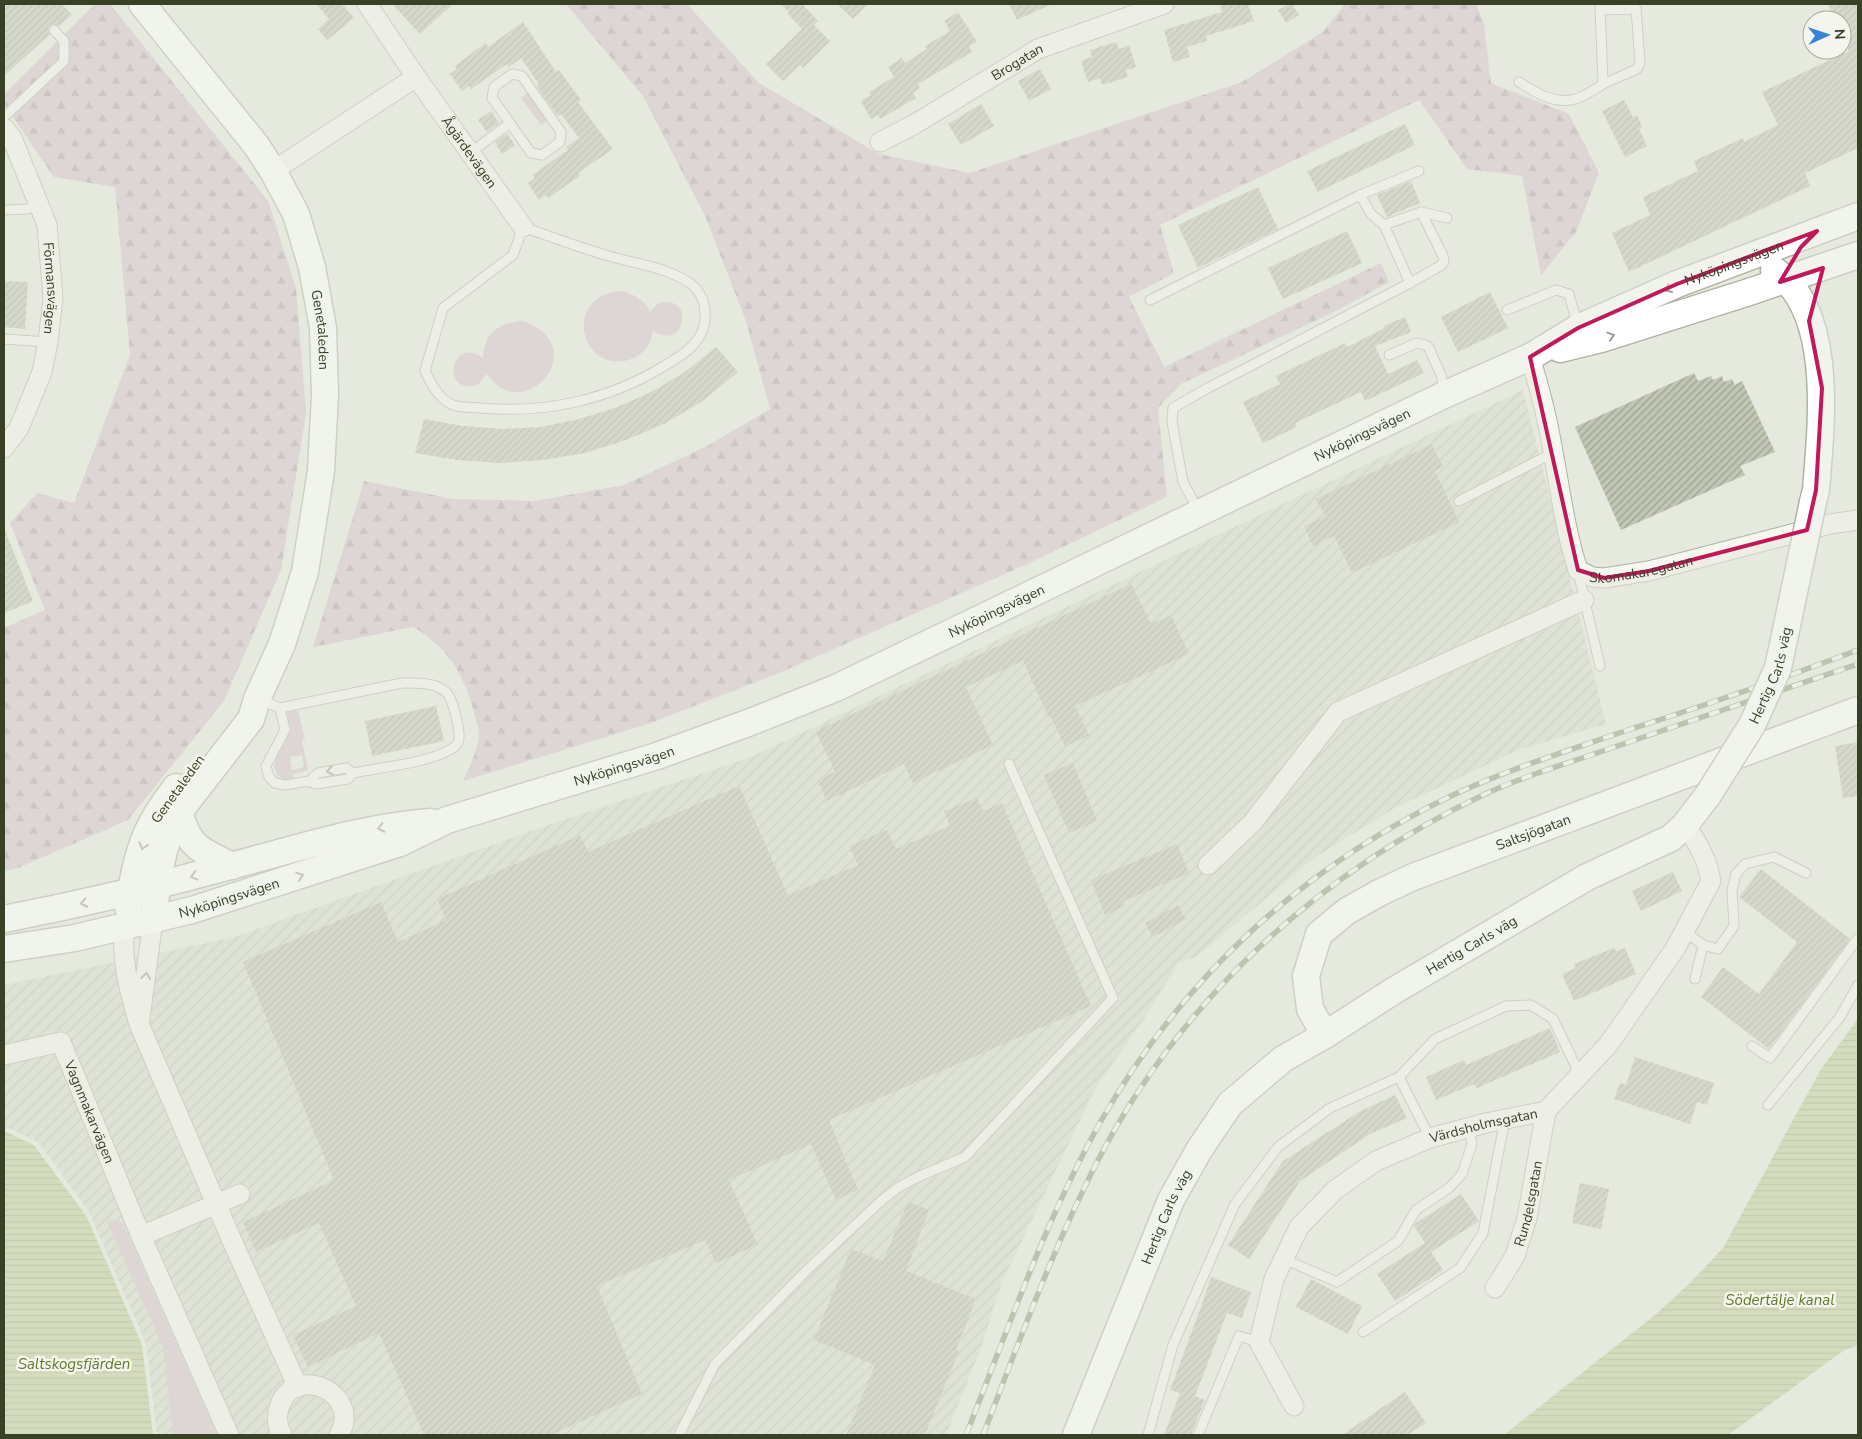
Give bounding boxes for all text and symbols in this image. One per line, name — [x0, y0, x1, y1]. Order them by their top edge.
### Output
north arrow — [1802, 10, 1852, 60]
text: N — [1830, 29, 1849, 40]
street label: Brogatan — [987, 38, 1046, 85]
street label: Ågärdevägen — [437, 112, 502, 192]
street label: Nyköpingsvägen — [1681, 235, 1786, 290]
street label: Förmansvägen — [39, 241, 63, 335]
one-way arrow — [1664, 282, 1673, 293]
street label: Genetaleden — [307, 288, 334, 370]
one-way arrow — [1607, 332, 1615, 342]
street label: Nyköpingsvägen — [1311, 403, 1413, 466]
street label: Skomakaregatan — [1588, 551, 1695, 588]
street label: Nyköpingsvägen — [945, 579, 1048, 642]
street label: Hertig Carls väg — [1744, 625, 1796, 727]
street label: Nyköpingsvägen — [571, 741, 677, 790]
street label: Genetaleden — [147, 751, 209, 827]
one-way arrow — [326, 766, 335, 776]
street label: Saltsjögatan — [1493, 809, 1573, 855]
one-way arrow — [376, 822, 385, 833]
one-way arrow — [138, 841, 148, 849]
one-way arrow — [191, 870, 199, 880]
one-way arrow — [295, 872, 303, 882]
street label: Nyköpingsvägen — [177, 873, 282, 922]
one-way arrow — [79, 897, 88, 908]
street label: Hertig Carls väg — [1422, 911, 1520, 979]
one-way arrow — [140, 972, 151, 980]
street label: Vagnmakarvägen — [60, 1057, 120, 1166]
street label: Värdsholmsgatan — [1426, 1103, 1539, 1148]
street label: Rundelsgatan — [1509, 1159, 1547, 1249]
street label: Hertig Carls väg — [1136, 1166, 1196, 1267]
water label: Södertälje kanal — [1725, 1290, 1835, 1310]
water label: Saltskogsfjärden — [18, 1354, 130, 1374]

